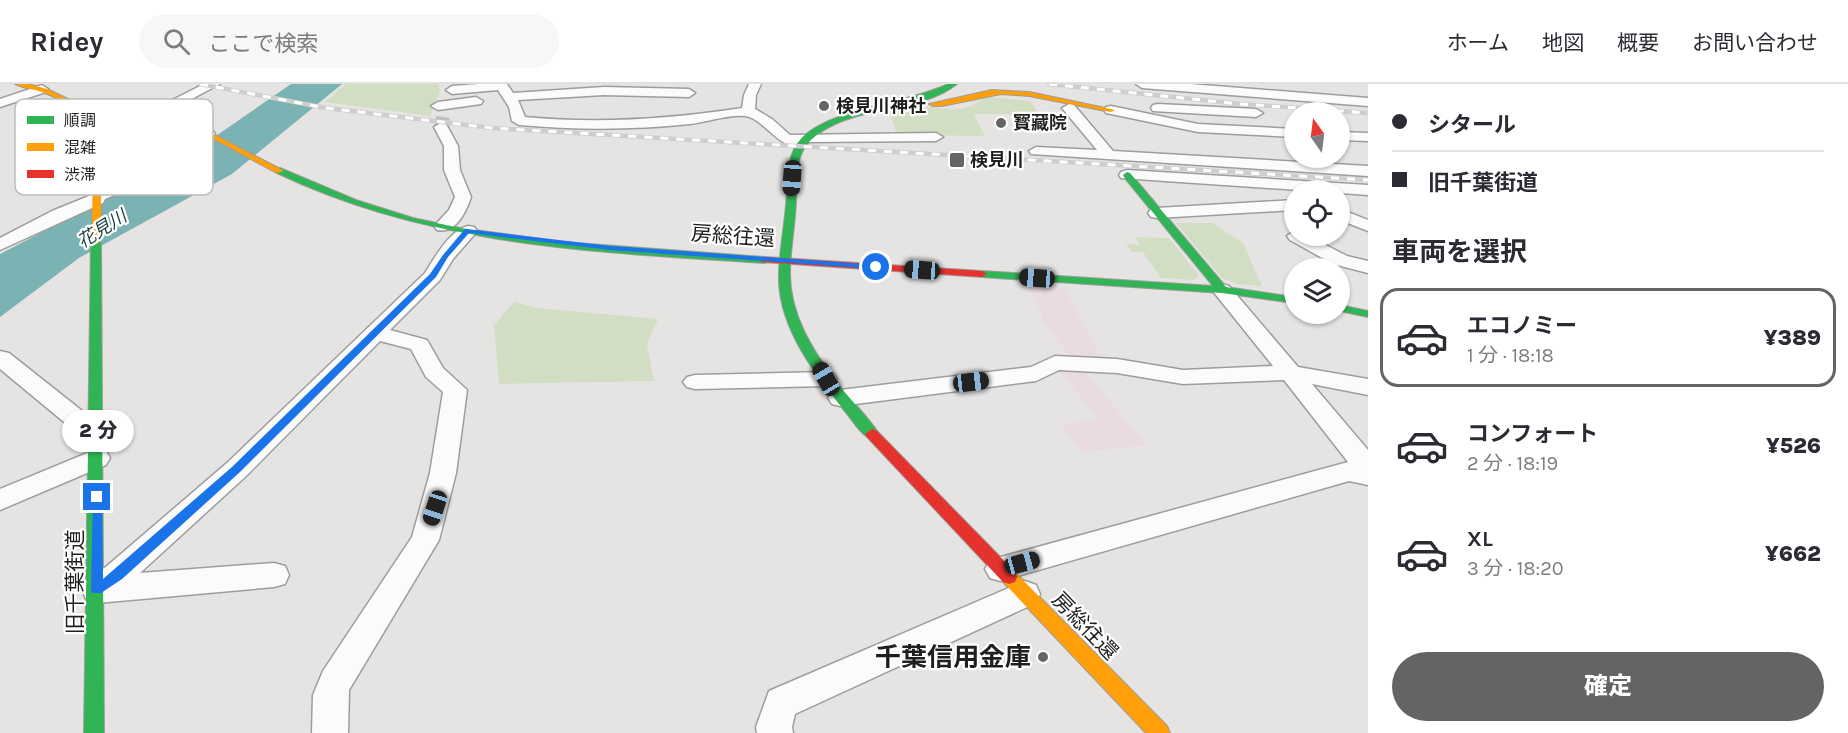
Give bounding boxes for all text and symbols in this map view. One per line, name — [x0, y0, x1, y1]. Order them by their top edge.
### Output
search box — [139, 14, 559, 68]
text: Ridey — [30, 25, 103, 58]
icon: search — [160, 25, 193, 58]
text: ここで検索 — [208, 31, 318, 57]
text: ホーム — [1447, 31, 1509, 55]
text: 地図 — [1542, 31, 1584, 55]
text: 概要 — [1617, 31, 1659, 55]
text: お問い合わせ — [1692, 31, 1818, 55]
place label: 検見川神社 — [836, 95, 926, 117]
legend — [15, 99, 213, 195]
marker: 検見川神社 — [817, 99, 831, 113]
north arrow — [1284, 102, 1350, 168]
map controls — [1284, 102, 1350, 324]
text: 順調 — [64, 111, 96, 130]
place label: 寳藏院 — [1013, 112, 1067, 134]
text: シタール — [1428, 112, 1516, 138]
marker: 寳藏院 — [994, 116, 1008, 130]
text: 混雑 — [64, 138, 96, 157]
place label: 検見川 — [970, 149, 1024, 171]
marker: 検見川 — [948, 151, 966, 169]
car — [782, 159, 802, 197]
text: 渋滞 — [64, 165, 96, 184]
text: 旧千葉街道 — [1428, 170, 1538, 196]
button: locate — [1284, 180, 1350, 246]
water label: 花見川 — [73, 204, 132, 253]
street label: 房総往還 — [690, 221, 776, 251]
text: 車両を選択 — [1392, 236, 1527, 268]
route start — [862, 253, 889, 280]
button: layers — [1284, 258, 1350, 324]
car — [903, 260, 941, 280]
car — [1018, 268, 1056, 288]
icon: car — [1395, 311, 1449, 365]
text: エコノミー — [1467, 313, 1577, 339]
text: ¥389 — [1764, 325, 1821, 351]
text: 1 分 · 18:18 — [1467, 344, 1554, 367]
car — [809, 359, 843, 399]
car — [952, 371, 990, 393]
callout: 2 分 — [61, 410, 133, 452]
text: 2 分 — [79, 419, 117, 442]
icon: car — [1395, 419, 1449, 473]
text: コンフォート — [1467, 421, 1598, 447]
text: ¥526 — [1766, 433, 1821, 459]
text: 2 分 · 18:19 — [1467, 452, 1558, 475]
route end — [83, 483, 110, 510]
car — [421, 488, 449, 528]
text: XL — [1467, 526, 1493, 552]
icon: car — [1395, 527, 1449, 581]
street label: 旧千葉街道 — [63, 530, 87, 635]
text: ¥662 — [1765, 541, 1821, 567]
car — [1002, 550, 1042, 576]
text: 3 分 · 18:20 — [1467, 557, 1564, 580]
street label: 房総往還 — [1047, 587, 1123, 665]
place label: 千葉信用金庫 — [875, 642, 1031, 673]
marker: 千葉信用金庫 — [1036, 650, 1050, 664]
button: 確定 — [1392, 652, 1824, 721]

